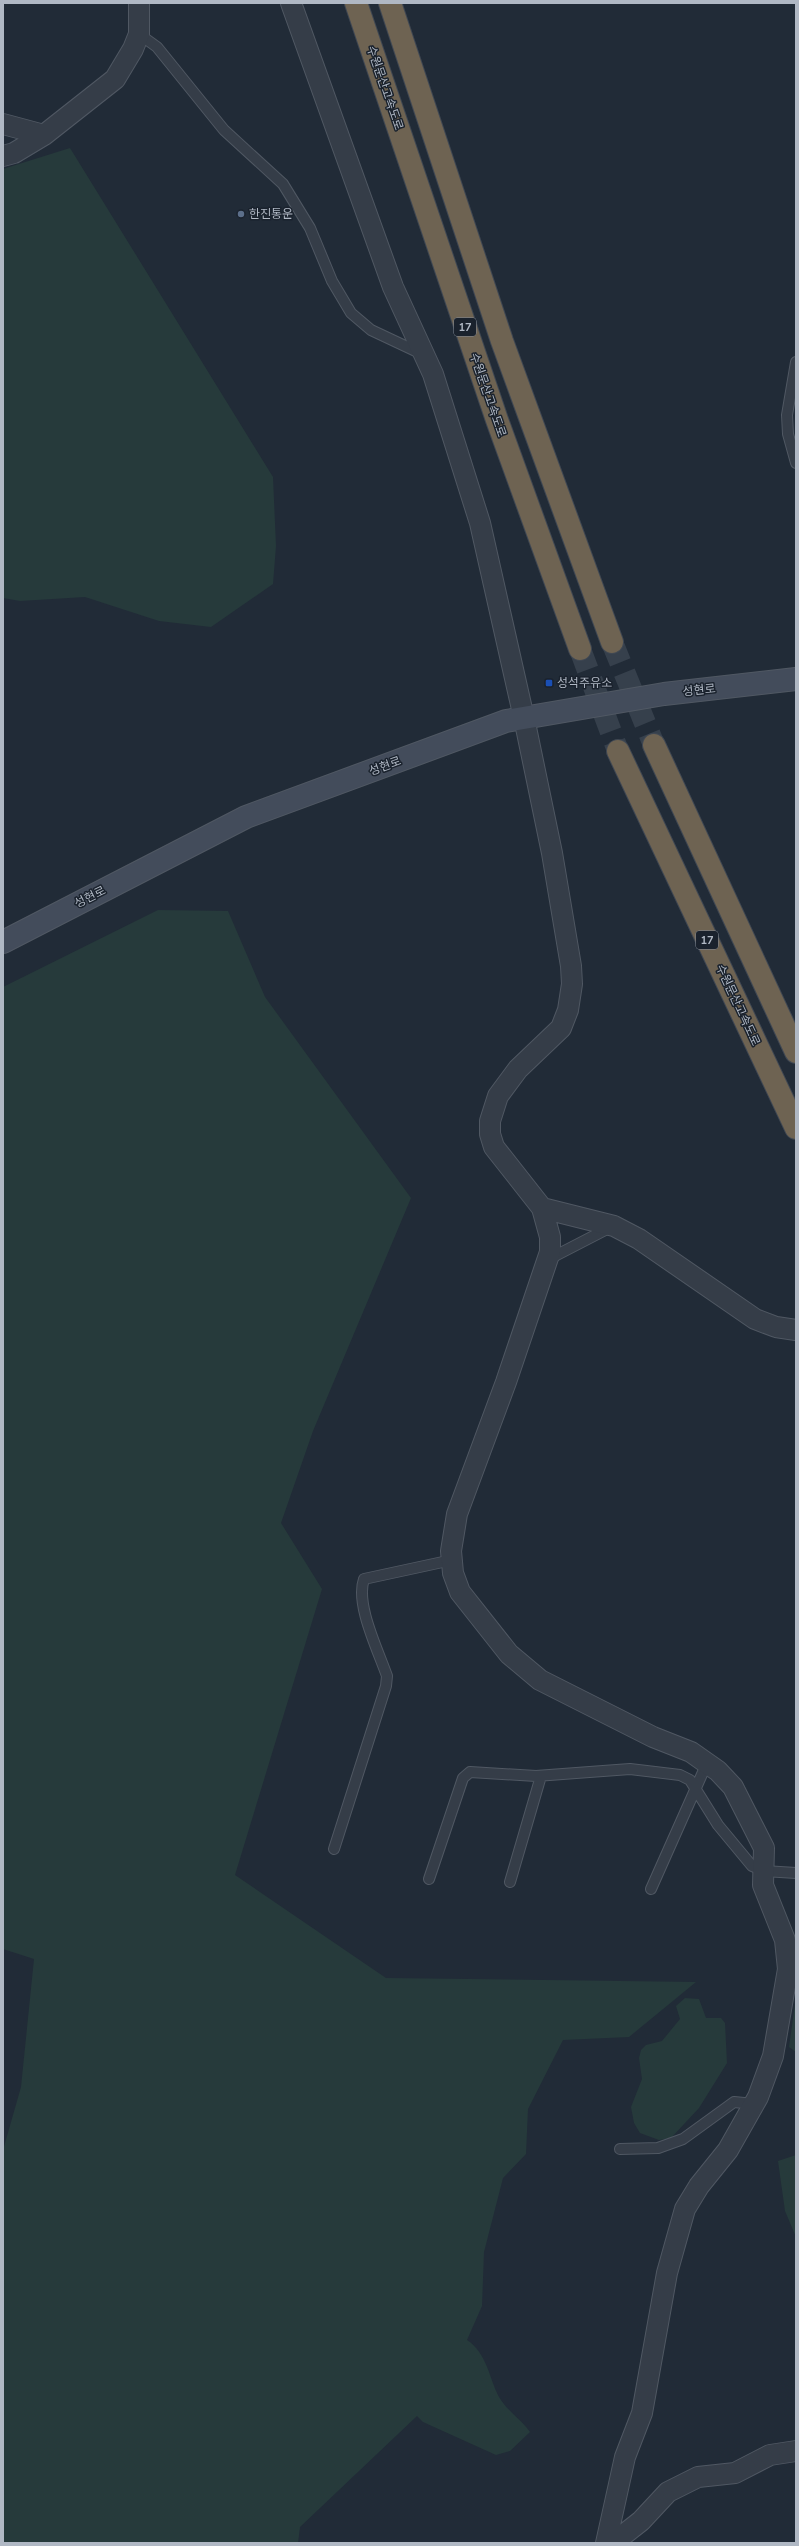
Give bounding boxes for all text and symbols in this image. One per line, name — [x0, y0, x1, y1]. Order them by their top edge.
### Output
street label: 수원문산고속도로 — [363, 44, 407, 132]
place label: 한진통운 — [249, 206, 293, 222]
marker: 한진통운 — [236, 209, 246, 219]
road number: 17 — [454, 318, 476, 336]
street label: 수원문산고속도로 — [466, 351, 510, 439]
place label: 성석주유소 — [557, 675, 612, 691]
marker: 성석주유소 — [544, 678, 554, 688]
street label: 성현로 — [682, 680, 716, 700]
street label: 성현로 — [367, 753, 403, 779]
street label: 성현로 — [72, 882, 108, 912]
road number: 17 — [696, 931, 718, 949]
street label: 수원문산고속도로 — [712, 962, 764, 1048]

